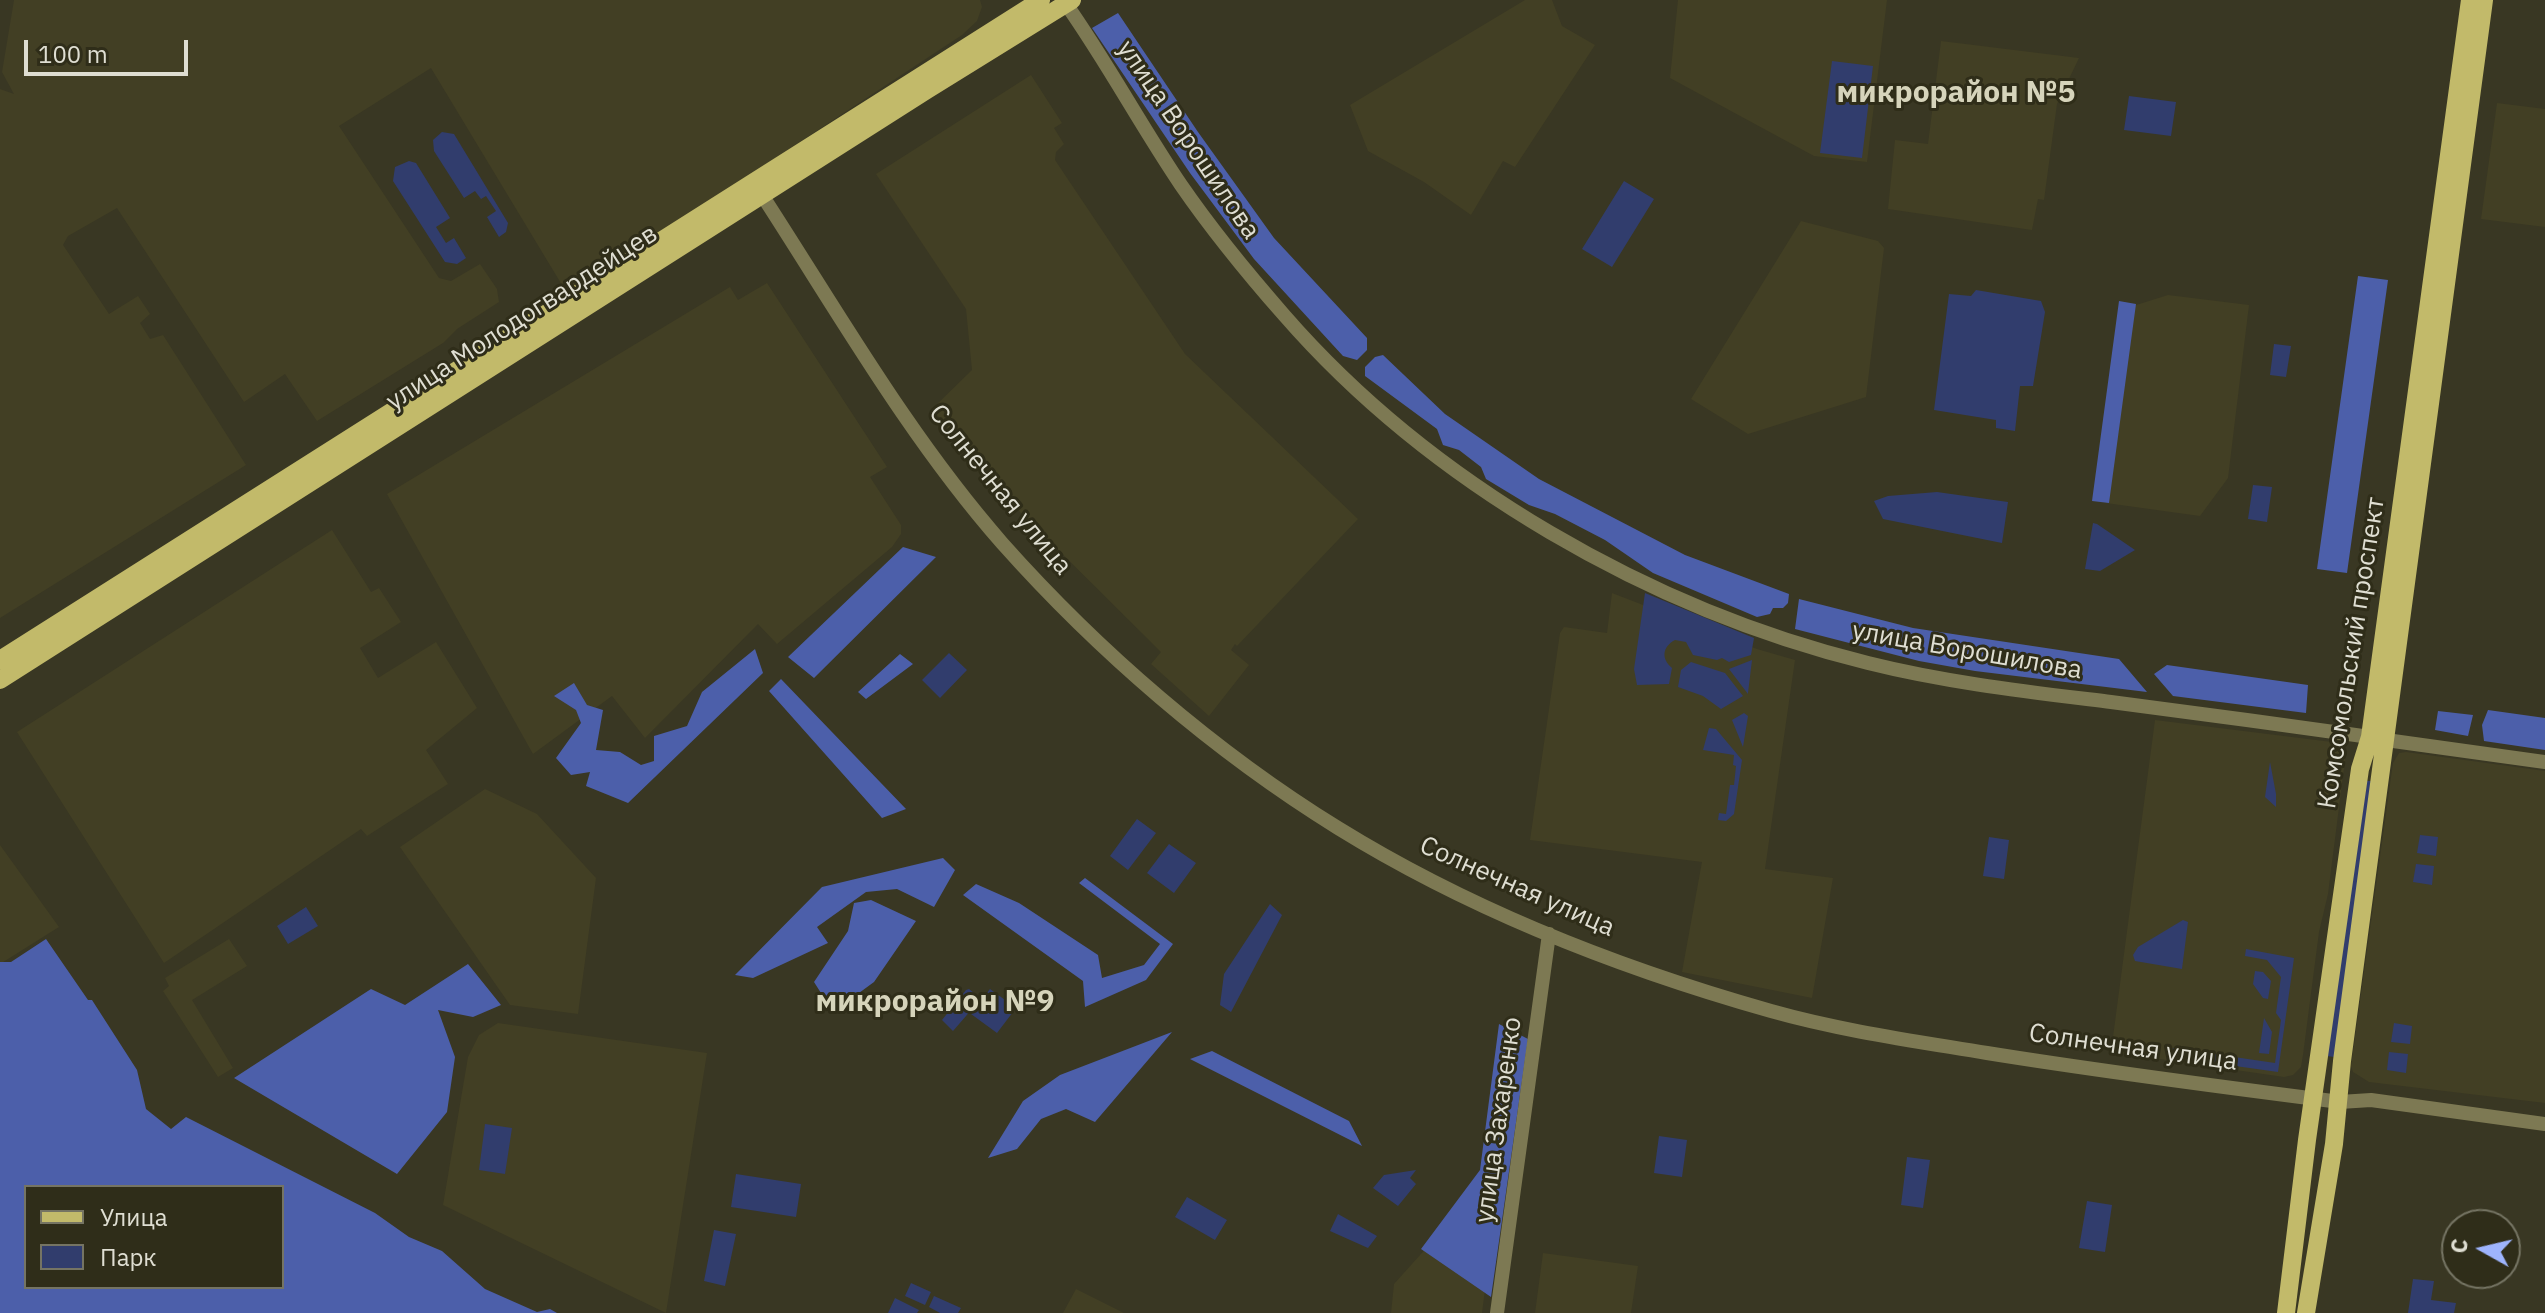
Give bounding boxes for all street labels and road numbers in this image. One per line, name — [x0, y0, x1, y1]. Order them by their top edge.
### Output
street label: улица Ворошилова — [1110, 35, 1266, 245]
street label: улица Молодогвардейцев — [381, 219, 663, 417]
street label: Солнечная улица — [922, 399, 1078, 581]
street label: Комсомольский проспект — [2312, 495, 2392, 811]
street label: улица Ворошилова — [1850, 615, 2084, 687]
street label: Солнечная улица — [1415, 830, 1619, 944]
street label: улица Захаренко — [1469, 1015, 1529, 1225]
street label: Солнечная улица — [2027, 1018, 2239, 1078]

